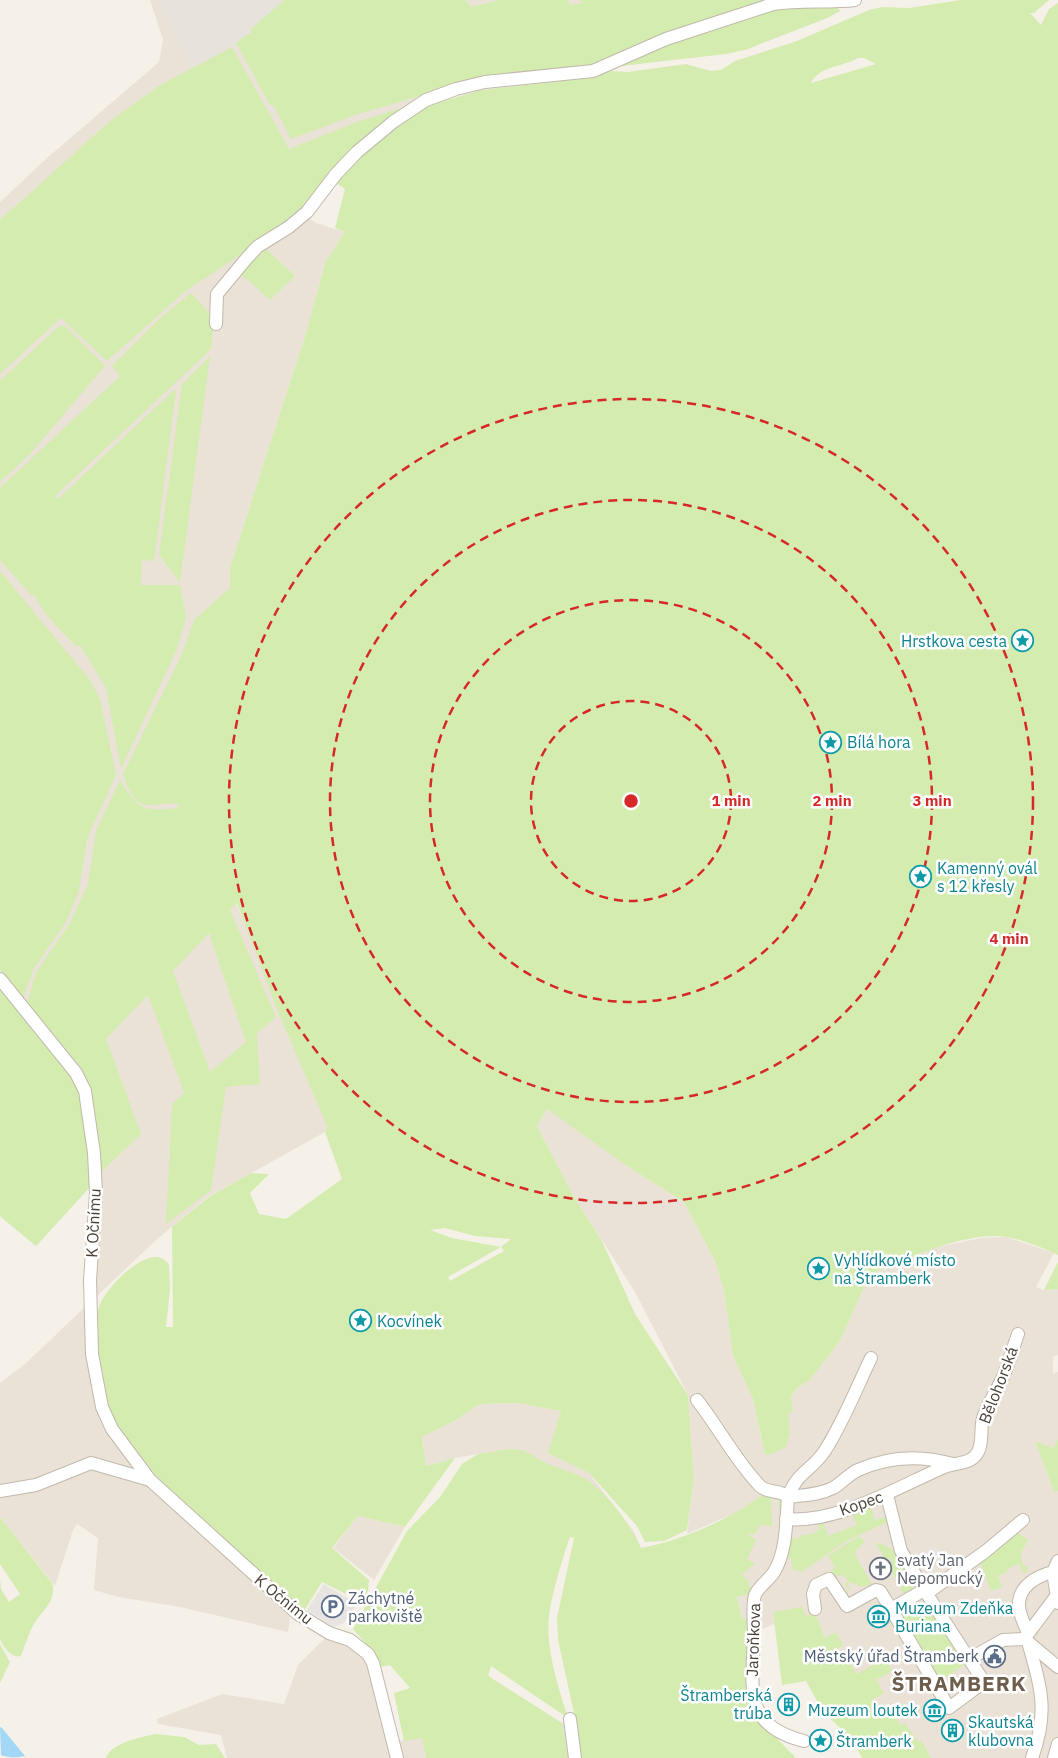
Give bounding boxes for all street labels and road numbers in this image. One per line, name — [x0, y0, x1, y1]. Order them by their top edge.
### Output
street label: K Očnímu — [81, 1188, 105, 1258]
street label: Bělohorská — [974, 1343, 1022, 1426]
street label: Kopec — [837, 1486, 885, 1520]
street label: K Očnímu — [251, 1569, 317, 1629]
street label: Jaroňkova — [742, 1602, 764, 1677]

